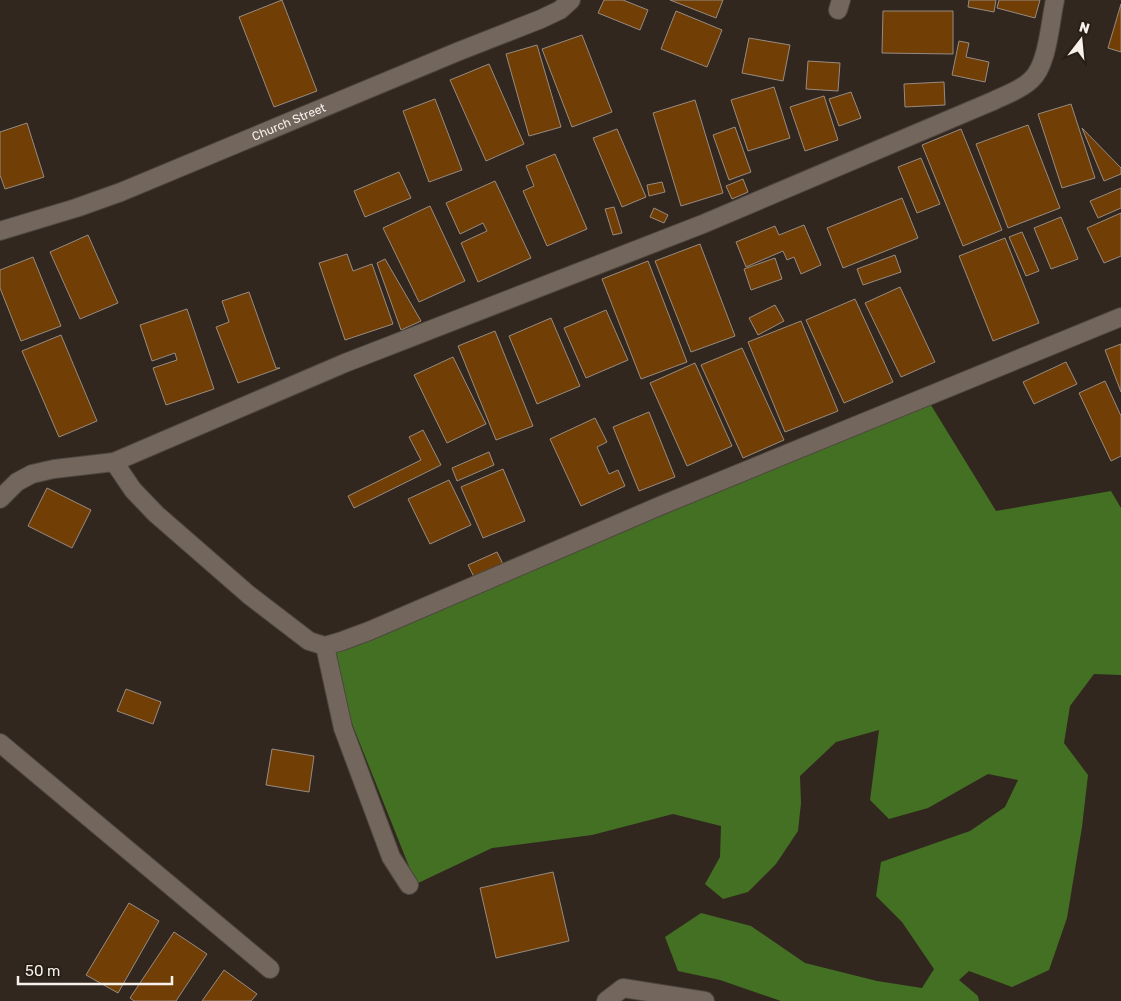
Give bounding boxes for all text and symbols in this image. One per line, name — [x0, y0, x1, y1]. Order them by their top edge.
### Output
north arrow — [1056, 15, 1106, 65]
text: N — [1077, 18, 1092, 38]
street label: Church Street — [250, 100, 328, 144]
scale bar — [18, 954, 171, 986]
text: 50 m — [25, 962, 60, 980]

